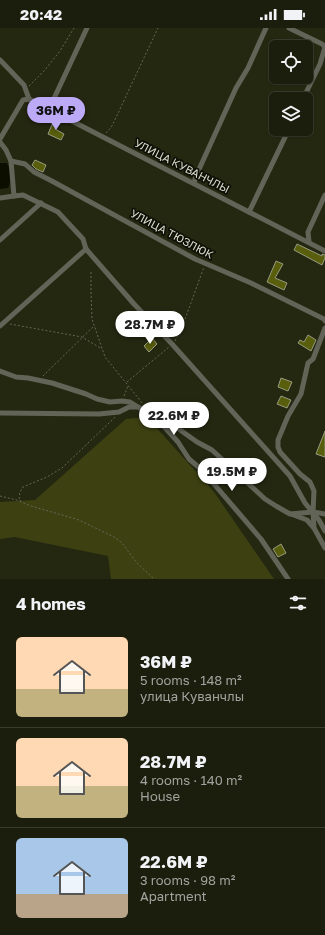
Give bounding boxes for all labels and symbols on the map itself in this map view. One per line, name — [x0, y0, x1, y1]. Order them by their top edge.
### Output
pin: 36M ₽ — [28, 97, 84, 131]
street label: УЛИЦА КУВАНЧЛЫ — [133, 136, 232, 195]
street label: УЛИЦА ТЮЗЛЮК — [129, 206, 216, 261]
pin: 28.7M ₽ — [113, 311, 187, 345]
pin: 22.6M ₽ — [137, 402, 211, 436]
pin: 19.5M ₽ — [195, 458, 269, 492]

